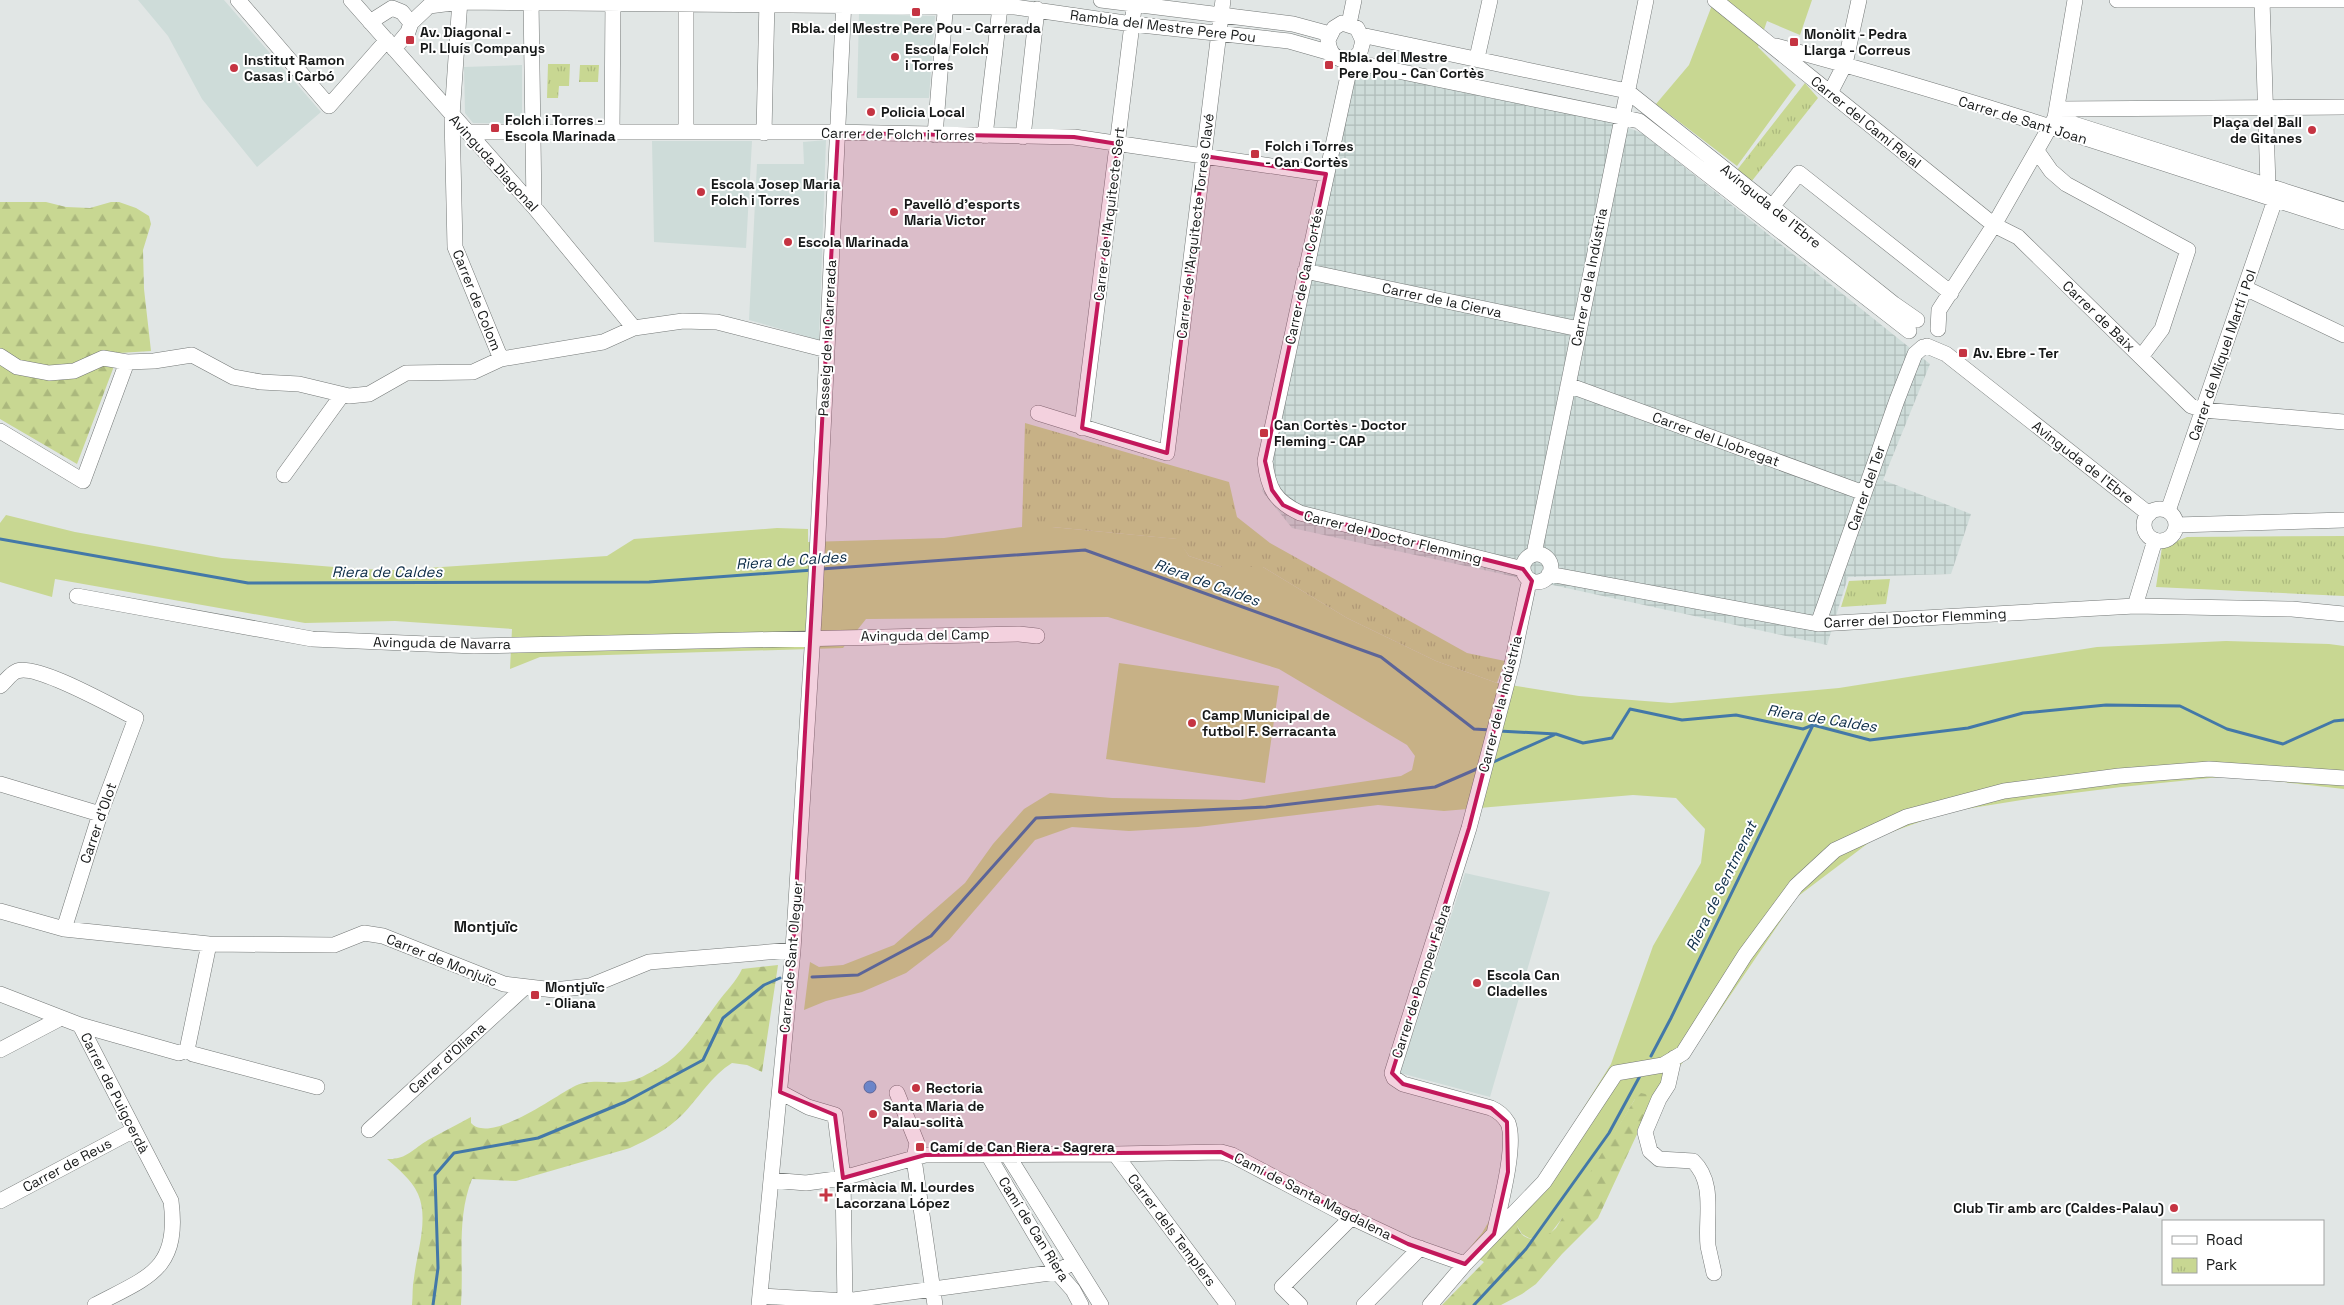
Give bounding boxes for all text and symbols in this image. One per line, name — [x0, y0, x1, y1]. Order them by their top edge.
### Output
marker: Rbla. del Mestre Pere Pou - Carrerada — [910, 6, 922, 18]
street label: Rambla del Mestre Pere Pou — [1069, 6, 1257, 46]
place label: Rbla. del Mestre Pere Pou - Carrerada — [791, 19, 1041, 37]
place label: Av. Diagonal - Pl. Lluís Companys — [420, 23, 545, 57]
place label: Monòlit - Pedra Llarga - Correus — [1804, 25, 1911, 59]
marker: Av. Diagonal - Pl. Lluís Companys — [404, 34, 416, 46]
marker: Monòlit - Pedra Llarga - Correus — [1788, 36, 1800, 48]
place label: Escola Folch i Torres — [905, 40, 989, 74]
place label: Rbla. del Mestre Pere Pou - Can Cortès — [1339, 48, 1484, 82]
place label: Institut Ramon Casas i Carbó — [244, 51, 345, 85]
marker: Escola Folch i Torres — [889, 51, 901, 63]
marker: Rbla. del Mestre Pere Pou - Can Cortès — [1323, 59, 1335, 71]
marker: Institut Ramon Casas i Carbó — [228, 62, 240, 74]
street label: Carrer del Camí Reial — [1807, 72, 1925, 172]
street label: Carrer de Sant Joan — [1956, 92, 2090, 148]
place label: Policia Local — [881, 103, 965, 121]
marker: Policia Local — [865, 106, 877, 118]
street label: Avinguda Diagonal — [446, 111, 542, 215]
place label: Folch i Torres - Escola Marinada — [505, 111, 616, 145]
street label: Carrer de l'Arquitecte Torres Clavé — [1172, 112, 1218, 340]
place label: Plaça del Ball de Gitanes — [2213, 113, 2302, 147]
marker: Folch i Torres - Escola Marinada — [489, 122, 501, 134]
street label: Carrer de Folch i Torres — [821, 124, 975, 144]
marker: Plaça del Ball de Gitanes — [2306, 124, 2318, 136]
street label: Carrer de l'Arquitecte Sert — [1089, 126, 1129, 302]
place label: Folch i Torres - Can Cortès — [1265, 137, 1354, 171]
marker: Folch i Torres - Can Cortès — [1249, 148, 1261, 160]
street label: Avinguda de l'Ebre — [1717, 160, 1825, 252]
place label: Escola Josep Maria Folch i Torres — [711, 175, 841, 209]
marker: Escola Josep Maria Folch i Torres — [695, 186, 707, 198]
place label: Pavelló d'esports Maria Victor — [904, 195, 1020, 229]
marker: Pavelló d'esports Maria Victor — [888, 206, 900, 218]
street label: Carrer de Can Cortés — [1281, 206, 1327, 346]
street label: Carrer de la Indústria — [1567, 206, 1611, 348]
place label: Escola Marinada — [798, 233, 909, 251]
marker: Escola Marinada — [782, 236, 794, 248]
street label: Carrer de Colom — [449, 247, 505, 353]
street label: Passeig de la Carrerada — [814, 259, 840, 417]
street label: Carrer de Miquel Martí i Pol — [2184, 267, 2260, 443]
street label: Carrer de Baix — [2059, 277, 2139, 355]
street label: Carrer de la Cierva — [1381, 279, 1503, 321]
place label: Av. Ebre - Ter — [1973, 344, 2059, 362]
marker: Av. Ebre - Ter — [1957, 347, 1969, 359]
street label: Carrer del Llobregat — [1650, 408, 1782, 470]
place label: Can Cortès - Doctor Fleming - CAP — [1274, 416, 1407, 450]
street label: Avinguda de l'Ebre — [2028, 417, 2138, 507]
marker: Can Cortès - Doctor Fleming - CAP — [1258, 427, 1270, 439]
street label: Carrer del Ter — [1843, 443, 1889, 533]
street label: Carrer del Doctor Flemming — [1302, 506, 1484, 568]
water label: Riera de Caldes — [735, 547, 848, 573]
water label: Riera de Caldes — [1152, 554, 1263, 610]
water label: Riera de Caldes — [332, 562, 443, 581]
street label: Carrer del Doctor Flemming — [1823, 604, 2007, 632]
street label: Avinguda del Camp — [860, 625, 990, 645]
street label: Avinguda de Navarra — [373, 633, 511, 653]
street label: Carrer de la Indústria — [1474, 634, 1526, 774]
water label: Riera de Caldes — [1766, 700, 1879, 736]
place label: Camp Municipal de futbol F. Serracanta — [1202, 706, 1336, 740]
marker: Camp Municipal de futbol F. Serracanta — [1186, 717, 1198, 729]
street label: Carrer d'Olot — [76, 780, 120, 866]
water label: Riera de Sentmenat — [1681, 816, 1762, 954]
street label: Carrer de Sant Oleguer — [775, 880, 807, 1034]
street label: Carrer de Pompeu Fabra — [1388, 901, 1454, 1061]
district label: Montjuïc — [454, 917, 518, 936]
street label: Carrer de Monjuïc — [384, 929, 500, 991]
place label: Escola Can Cladelles — [1487, 966, 1560, 1000]
marker: Escola Can Cladelles — [1471, 977, 1483, 989]
place label: Montjuïc - Oliana — [545, 978, 605, 1012]
marker: Montjuïc - Oliana — [529, 989, 541, 1001]
street label: Carrer d'Oliana — [405, 1019, 489, 1097]
street label: Carrer de Puigcerdà — [77, 1029, 153, 1157]
place label: Rectoria — [926, 1079, 983, 1097]
marker: Rectoria — [910, 1082, 922, 1094]
place label: Santa Maria de Palau-solità — [883, 1097, 984, 1131]
marker: Santa Maria de Palau-solità — [867, 1108, 879, 1120]
street label: Carrer de Reus — [19, 1134, 115, 1196]
place label: Camí de Can Riera - Sagrera — [930, 1138, 1115, 1156]
marker: Camí de Can Riera - Sagrera — [914, 1141, 926, 1153]
street label: Camí de Santa Magdalena — [1231, 1148, 1395, 1244]
street label: Carrer dels Templers — [1124, 1170, 1220, 1290]
street label: Camí de Can Riera — [995, 1173, 1073, 1285]
place label: Farmàcia M. Lourdes Lacorzana López — [836, 1178, 975, 1212]
marker: Farmàcia M. Lourdes Lacorzana López — [820, 1189, 832, 1201]
place label: Club Tir amb arc (Caldes-Palau) — [1953, 1199, 2164, 1217]
marker: Club Tir amb arc (Caldes-Palau) — [2168, 1202, 2180, 1214]
legend — [2162, 1220, 2324, 1285]
text: Road — [2206, 1230, 2243, 1249]
text: Park — [2206, 1255, 2237, 1274]

